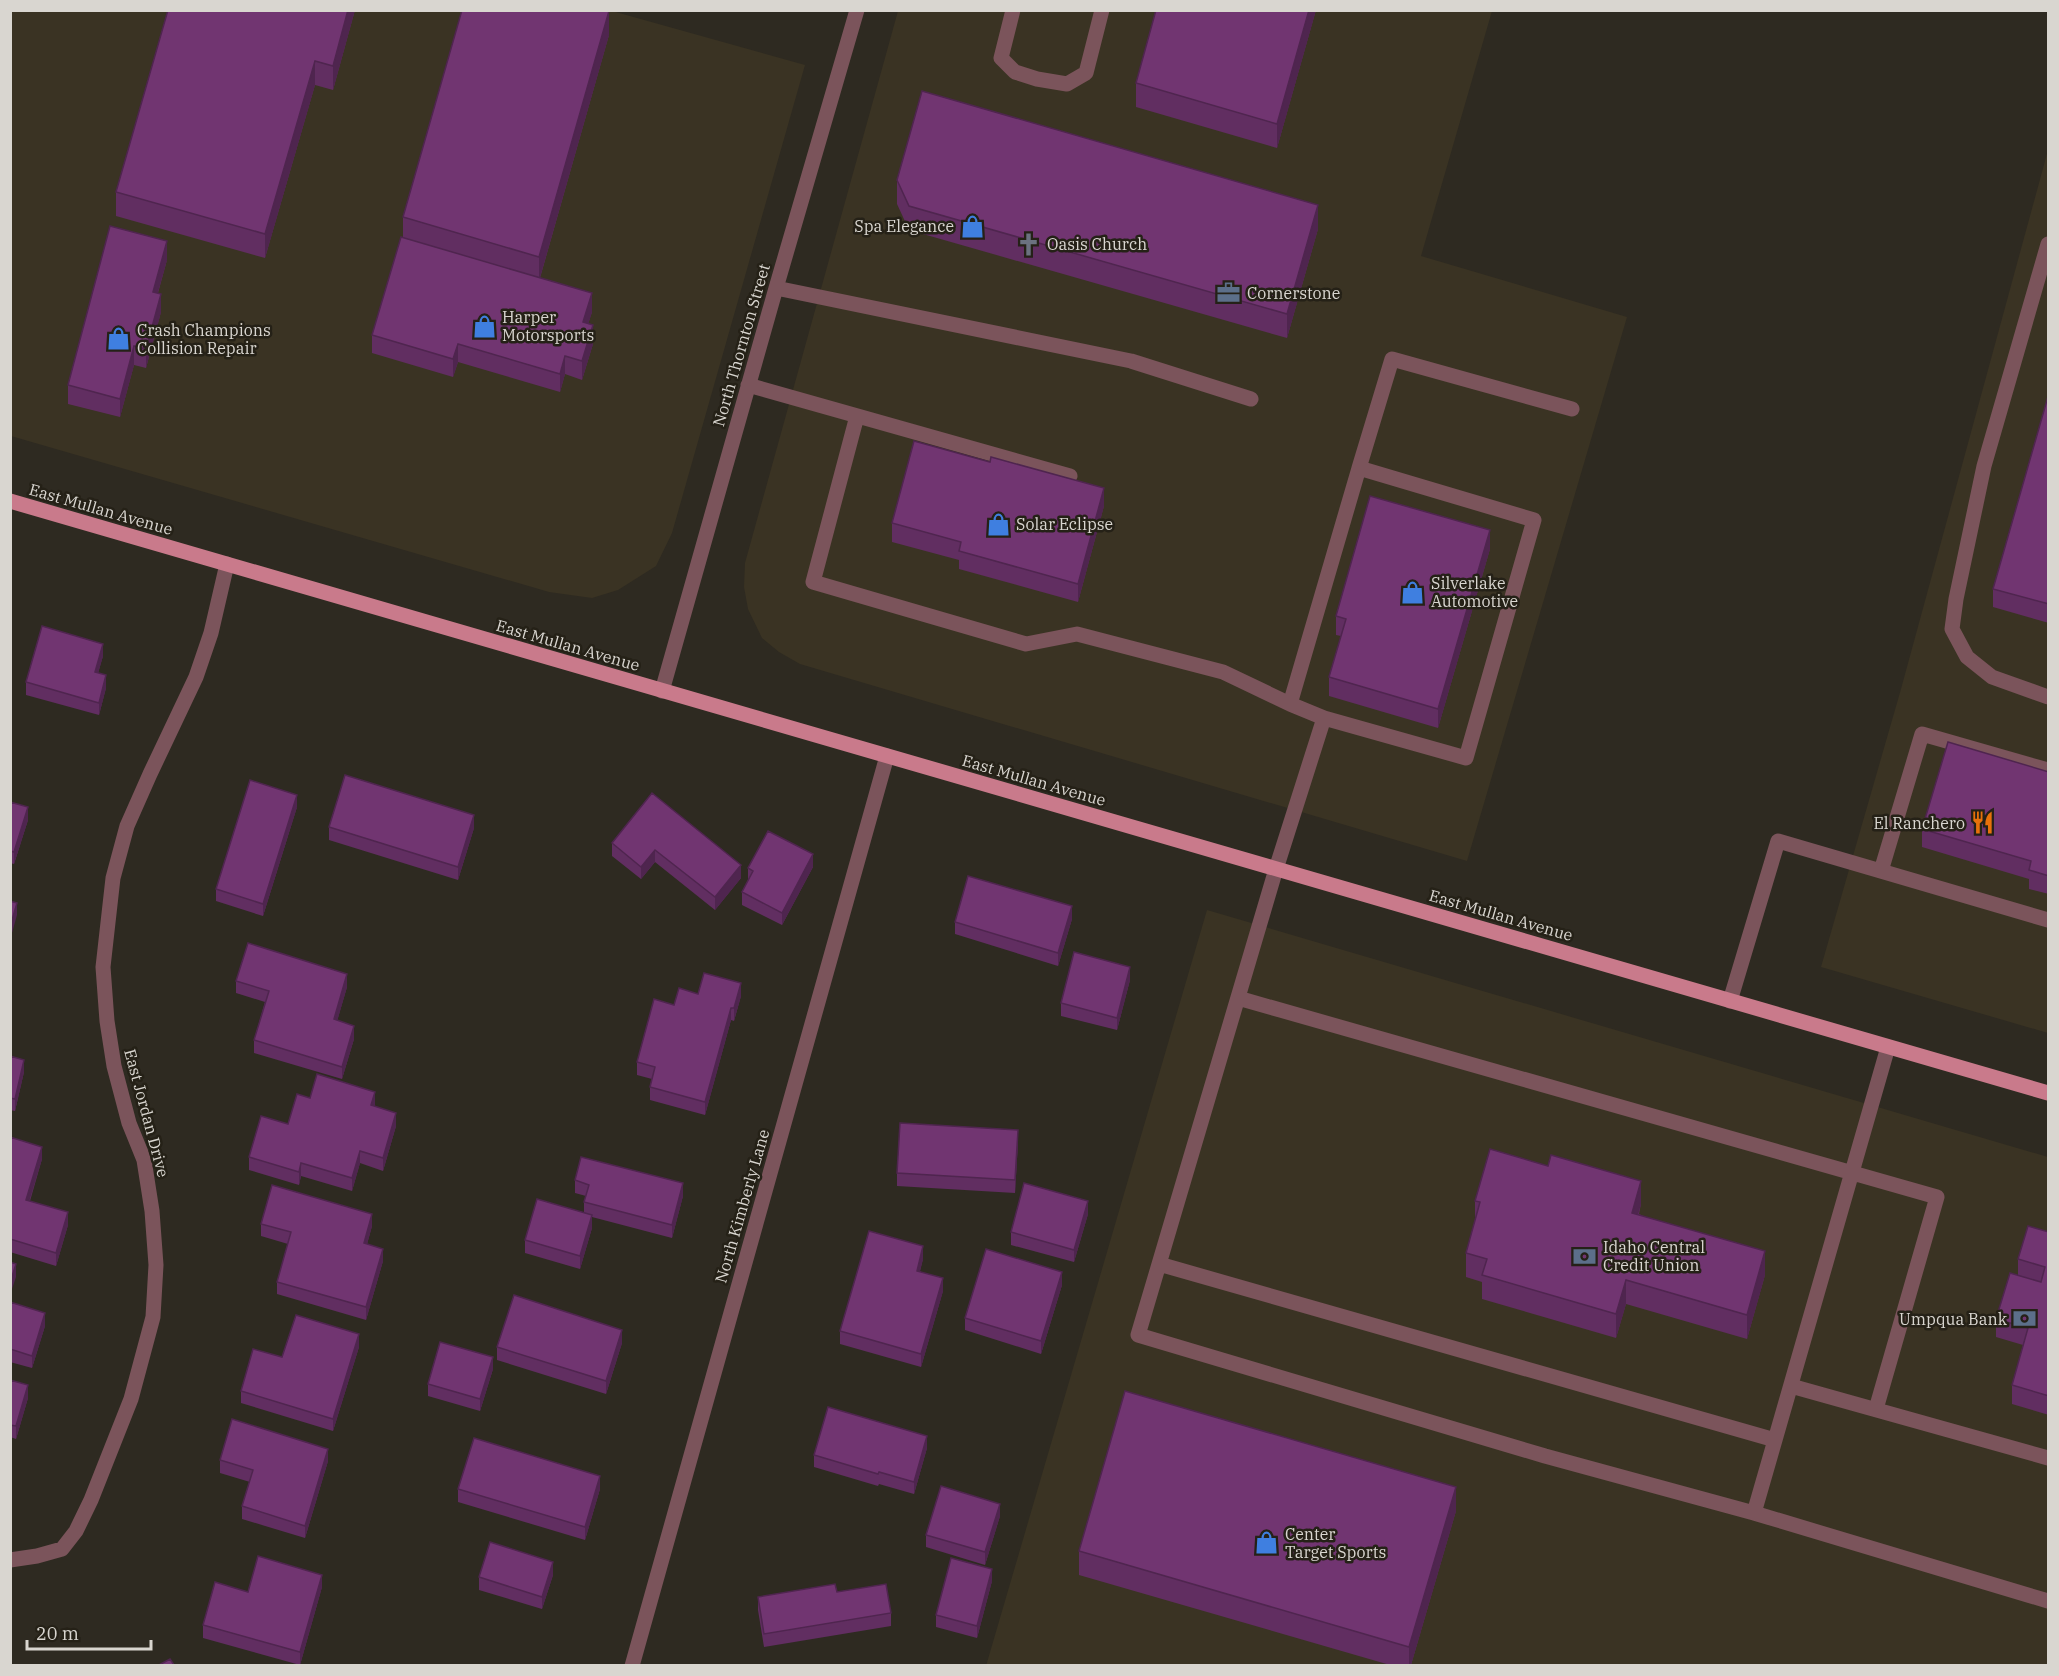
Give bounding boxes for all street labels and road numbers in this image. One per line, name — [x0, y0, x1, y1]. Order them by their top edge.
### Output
street label: North Thornton Street — [708, 261, 774, 429]
street label: East Mullan Avenue — [27, 479, 175, 539]
street label: East Mullan Avenue — [494, 615, 642, 675]
street label: East Mullan Avenue — [960, 750, 1108, 810]
street label: East Mullan Avenue — [1427, 885, 1575, 945]
street label: East Jordan Drive — [120, 1047, 174, 1179]
street label: North Kimberly Lane — [710, 1127, 774, 1285]

